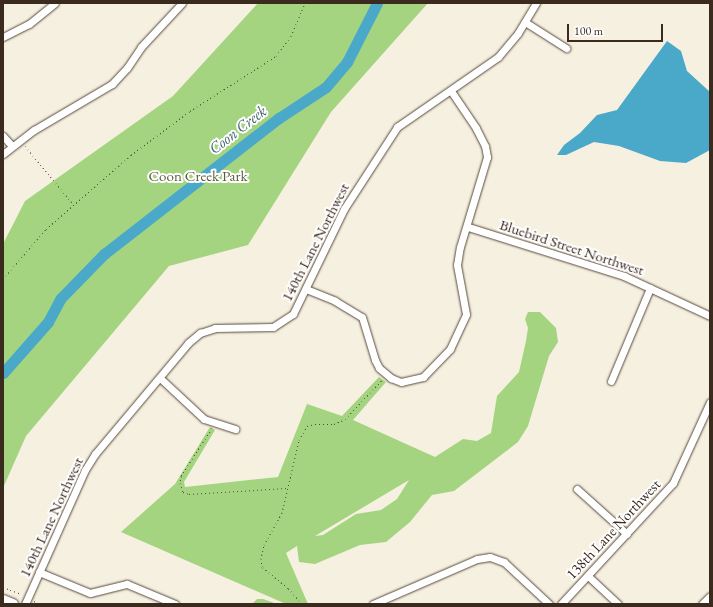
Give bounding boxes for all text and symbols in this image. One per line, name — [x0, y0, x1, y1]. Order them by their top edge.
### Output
scale bar — [569, 16, 665, 42]
text: 100 m — [574, 23, 603, 39]
water label: Coon Creek — [205, 102, 271, 158]
park label: Coon Creek Park — [148, 167, 248, 185]
street label: 140th Lane Northwest — [277, 180, 353, 304]
street label: Bluebird Street Northwest — [498, 215, 646, 279]
street label: 140th Lane Northwest — [15, 454, 87, 580]
street label: 138th Lane Northwest — [562, 475, 664, 583]

